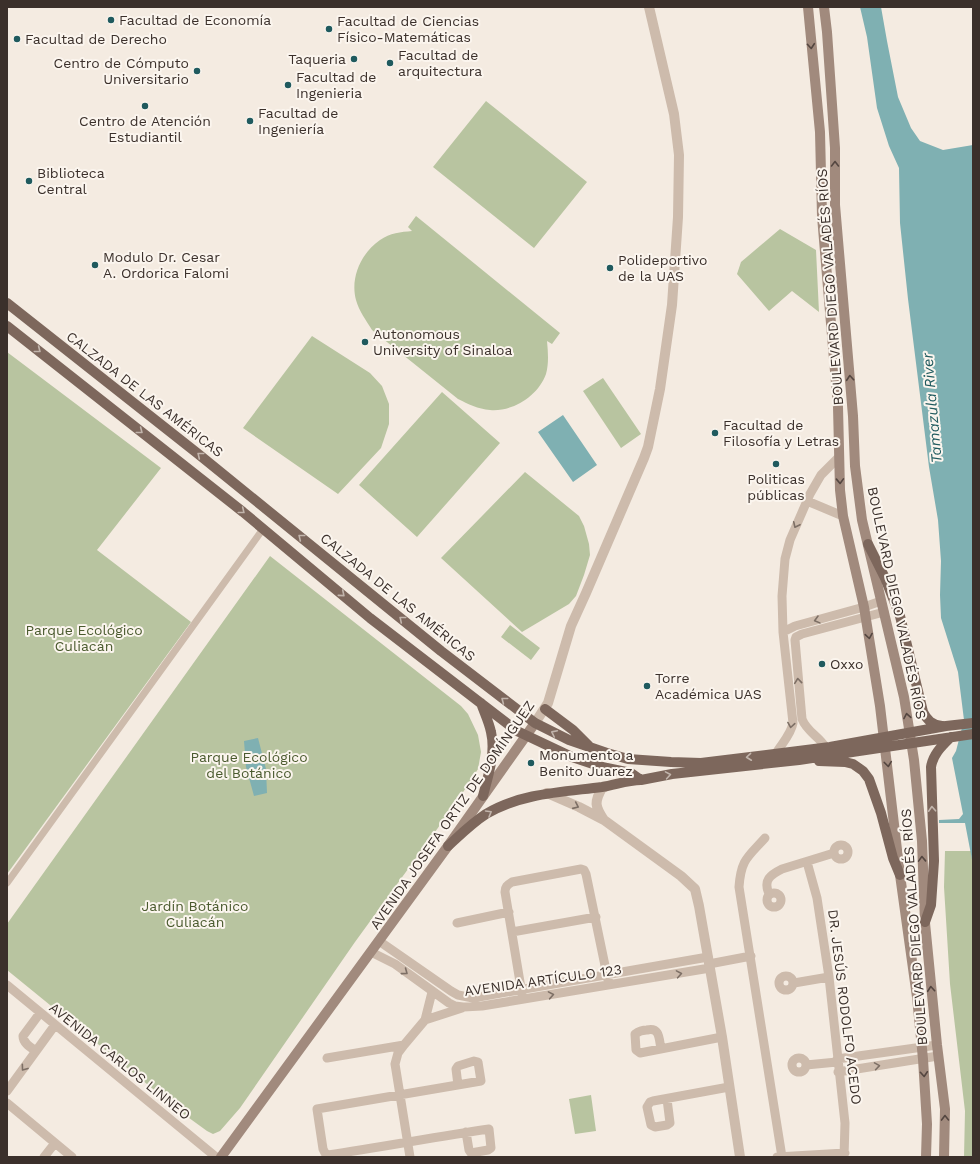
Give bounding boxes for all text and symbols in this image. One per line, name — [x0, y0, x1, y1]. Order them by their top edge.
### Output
place label: Facultad de Economía — [119, 12, 271, 28]
place label: Facultad de Ciencias Físico-Matemáticas — [337, 13, 479, 45]
marker: Facultad de Economía — [106, 15, 116, 25]
marker: Facultad de Ciencias Físico-Matemáticas — [324, 24, 334, 34]
place label: Facultad de Derecho — [25, 31, 167, 47]
marker: Facultad de Derecho — [12, 34, 22, 44]
one-way arrow — [807, 43, 816, 49]
place label: Facultad de arquitectura — [398, 47, 482, 79]
place label: Taqueria — [288, 51, 346, 67]
marker: Taqueria — [349, 54, 359, 64]
place label: Centro de Cómputo Universitario — [54, 55, 189, 87]
marker: Facultad de arquitectura — [385, 58, 395, 68]
marker: Centro de Cómputo Universitario — [192, 66, 202, 76]
place label: Facultad de Ingenieria — [296, 69, 376, 101]
marker: Facultad de Ingenieria — [283, 80, 293, 90]
marker: Centro de Atención Estudiantil — [140, 101, 150, 111]
place label: Facultad de Ingeniería — [258, 105, 338, 137]
place label: Centro de Atención Estudiantil — [79, 113, 211, 145]
marker: Facultad de Ingeniería — [245, 116, 255, 126]
one-way arrow — [831, 161, 839, 167]
place label: Biblioteca Central — [37, 165, 105, 197]
street label: BOULEVARD DIEGO VALADÉS RÍOS — [814, 168, 846, 406]
marker: Biblioteca Central — [24, 176, 34, 186]
place label: Modulo Dr. Cesar A. Ordorica Falomi — [103, 249, 229, 281]
place label: Polideportivo de la UAS — [618, 252, 707, 284]
marker: Modulo Dr. Cesar A. Ordorica Falomi — [90, 260, 100, 270]
marker: Polideportivo de la UAS — [605, 263, 615, 273]
place label: Autonomous University of Sinaloa — [373, 326, 513, 358]
street label: CALZADA DE LAS AMÉRICAS — [64, 328, 226, 460]
marker: Autonomous University of Sinaloa — [360, 337, 370, 347]
one-way arrow — [33, 345, 40, 352]
water label: Tamazula River — [918, 351, 946, 464]
one-way arrow — [845, 374, 854, 381]
place label: Facultad de Filosofía y Letras — [723, 417, 839, 449]
one-way arrow — [135, 426, 142, 433]
marker: Facultad de Filosofía y Letras — [710, 428, 720, 438]
one-way arrow — [198, 453, 205, 460]
marker: Politicas públicas — [771, 459, 781, 469]
place label: Politicas públicas — [747, 471, 805, 503]
one-way arrow — [836, 478, 844, 484]
street label: BOULEVARD DIEGO VALADÉS RÍOS — [865, 485, 929, 721]
one-way arrow — [237, 507, 244, 514]
one-way arrow — [793, 520, 801, 528]
street label: CALZADA DE LAS AMÉRICAS — [317, 530, 479, 664]
one-way arrow — [299, 535, 306, 542]
one-way arrow — [337, 590, 344, 597]
one-way arrow — [814, 615, 821, 624]
one-way arrow — [399, 617, 407, 624]
park label: Parque Ecológico Culiacán — [25, 622, 143, 654]
one-way arrow — [864, 633, 873, 639]
place label: Oxxo — [830, 656, 863, 672]
marker: Oxxo — [817, 659, 827, 669]
place label: Torre Académica UAS — [655, 670, 762, 702]
one-way arrow — [794, 677, 803, 684]
marker: Torre Académica UAS — [642, 681, 652, 691]
one-way arrow — [502, 697, 509, 704]
street label: AVENIDA JOSEFA ORTIZ DE DOMÍNGUEZ — [366, 698, 538, 932]
one-way arrow — [903, 713, 912, 719]
one-way arrow — [787, 722, 796, 728]
one-way arrow — [551, 730, 558, 738]
place label: Monumento a Benito Juarez — [539, 747, 634, 779]
park label: Parque Ecológico del Botánico — [190, 749, 308, 781]
one-way arrow — [746, 753, 752, 762]
marker: Monumento a Benito Juarez — [526, 758, 536, 768]
one-way arrow — [883, 761, 892, 767]
one-way arrow — [665, 771, 671, 779]
one-way arrow — [571, 801, 579, 809]
one-way arrow — [928, 806, 937, 812]
street label: BOULEVARD DIEGO VALADÉS RÍOS — [898, 808, 930, 1046]
one-way arrow — [485, 810, 492, 817]
one-way arrow — [918, 856, 927, 862]
park label: Jardín Botánico Culiacán — [142, 898, 248, 930]
street label: DR. JESÚS RODOLFO ACEDO — [825, 908, 865, 1106]
street label: AVENIDA ARTÍCULO 123 — [463, 961, 623, 999]
one-way arrow — [400, 967, 407, 974]
one-way arrow — [676, 970, 682, 979]
one-way arrow — [927, 986, 936, 992]
one-way arrow — [548, 992, 554, 1000]
street label: AVENIDA CARLOS LINNEO — [46, 999, 194, 1123]
one-way arrow — [874, 1062, 880, 1071]
one-way arrow — [21, 1064, 28, 1071]
one-way arrow — [920, 1071, 928, 1077]
one-way arrow — [941, 1115, 949, 1121]

